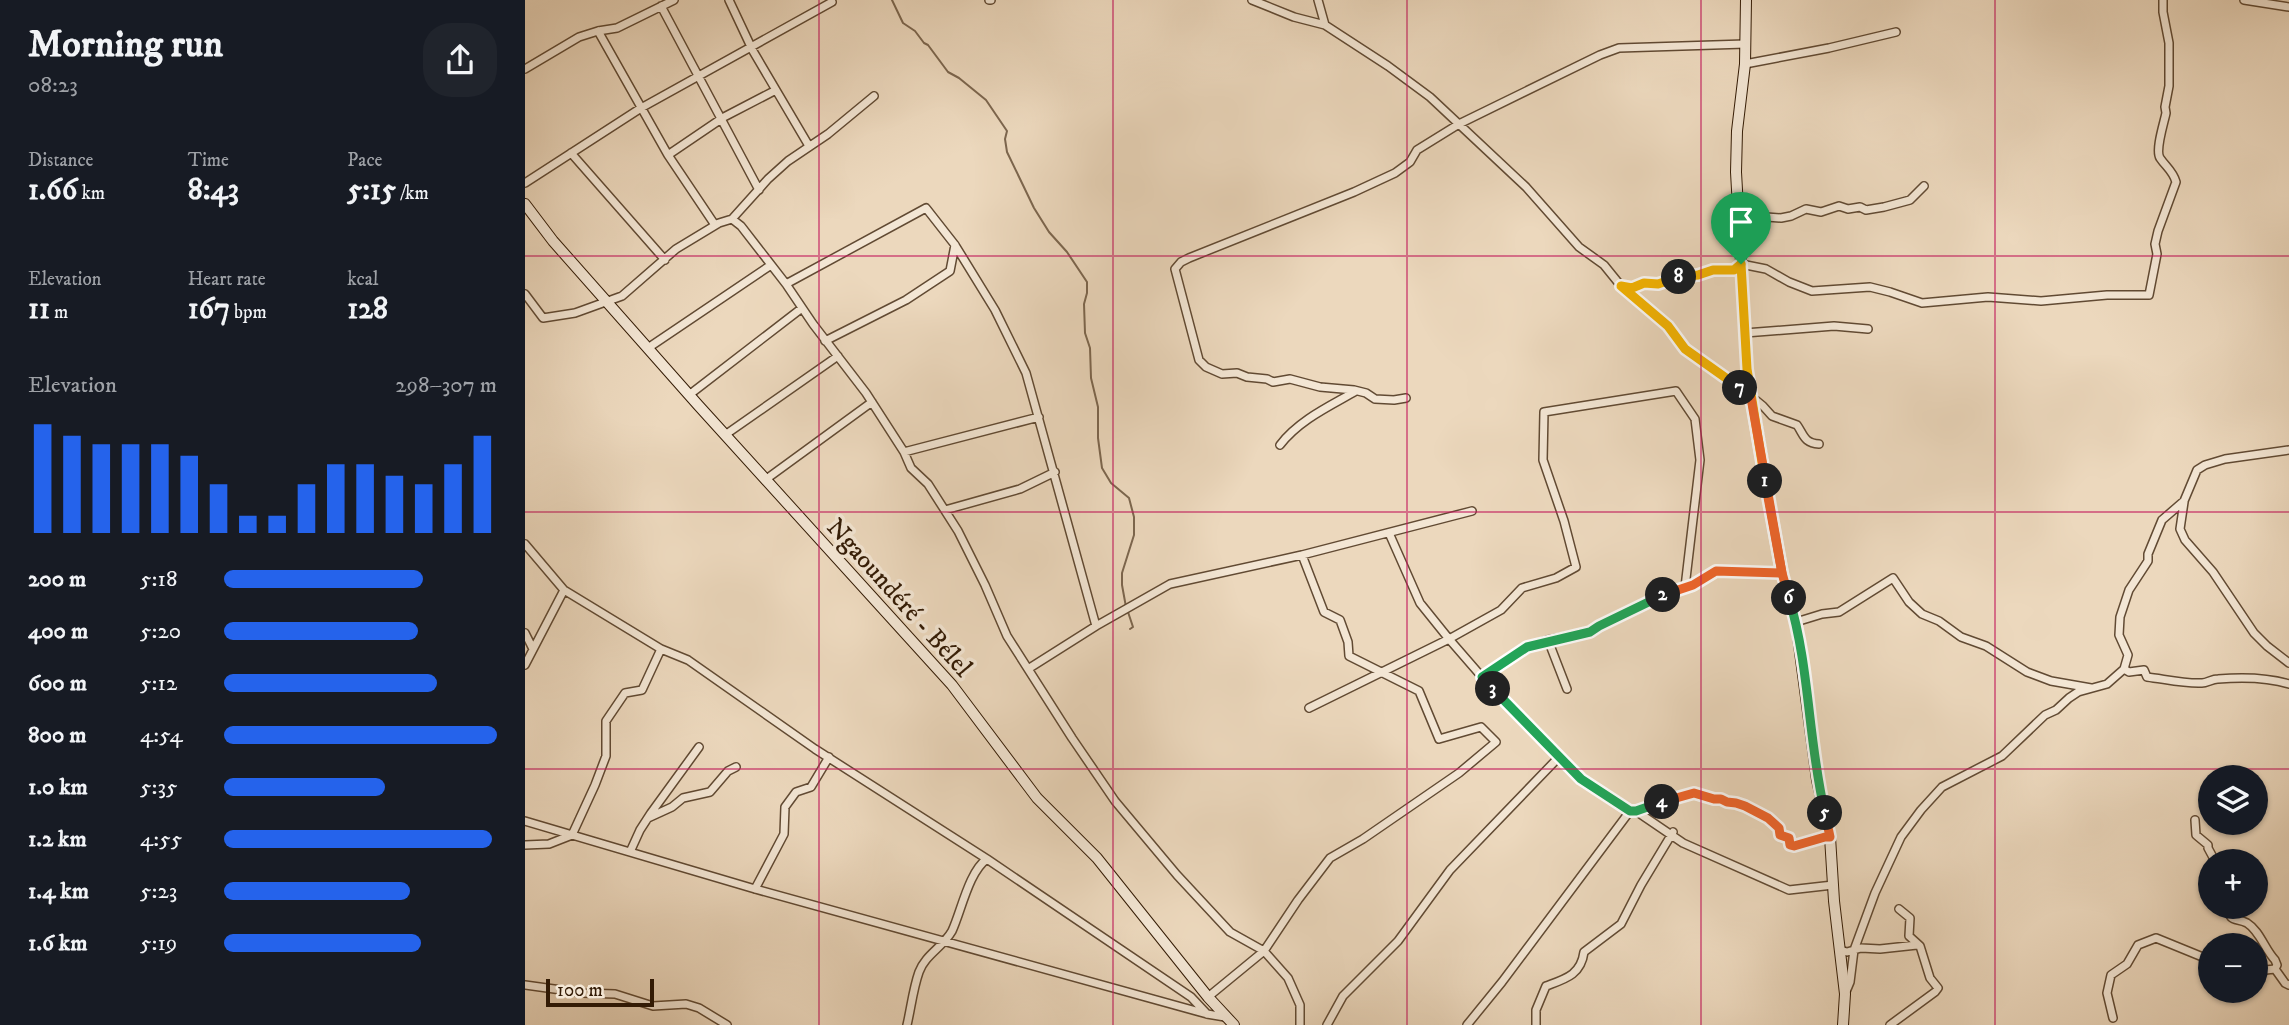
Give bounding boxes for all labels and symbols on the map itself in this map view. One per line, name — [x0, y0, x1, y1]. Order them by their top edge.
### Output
pin — [1711, 192, 1771, 264]
pin: 8 — [1661, 260, 1697, 294]
pin: 7 — [1723, 370, 1757, 406]
pin: 1 — [1747, 463, 1783, 498]
street label: Ngaoundéré - Bélel — [819, 512, 979, 684]
pin: 2 — [1645, 578, 1681, 612]
pin: 6 — [1771, 580, 1807, 616]
pin: 3 — [1475, 672, 1511, 706]
pin: 4 — [1645, 784, 1679, 820]
pin: 5 — [1807, 796, 1843, 830]
scale bar — [546, 976, 655, 1008]

